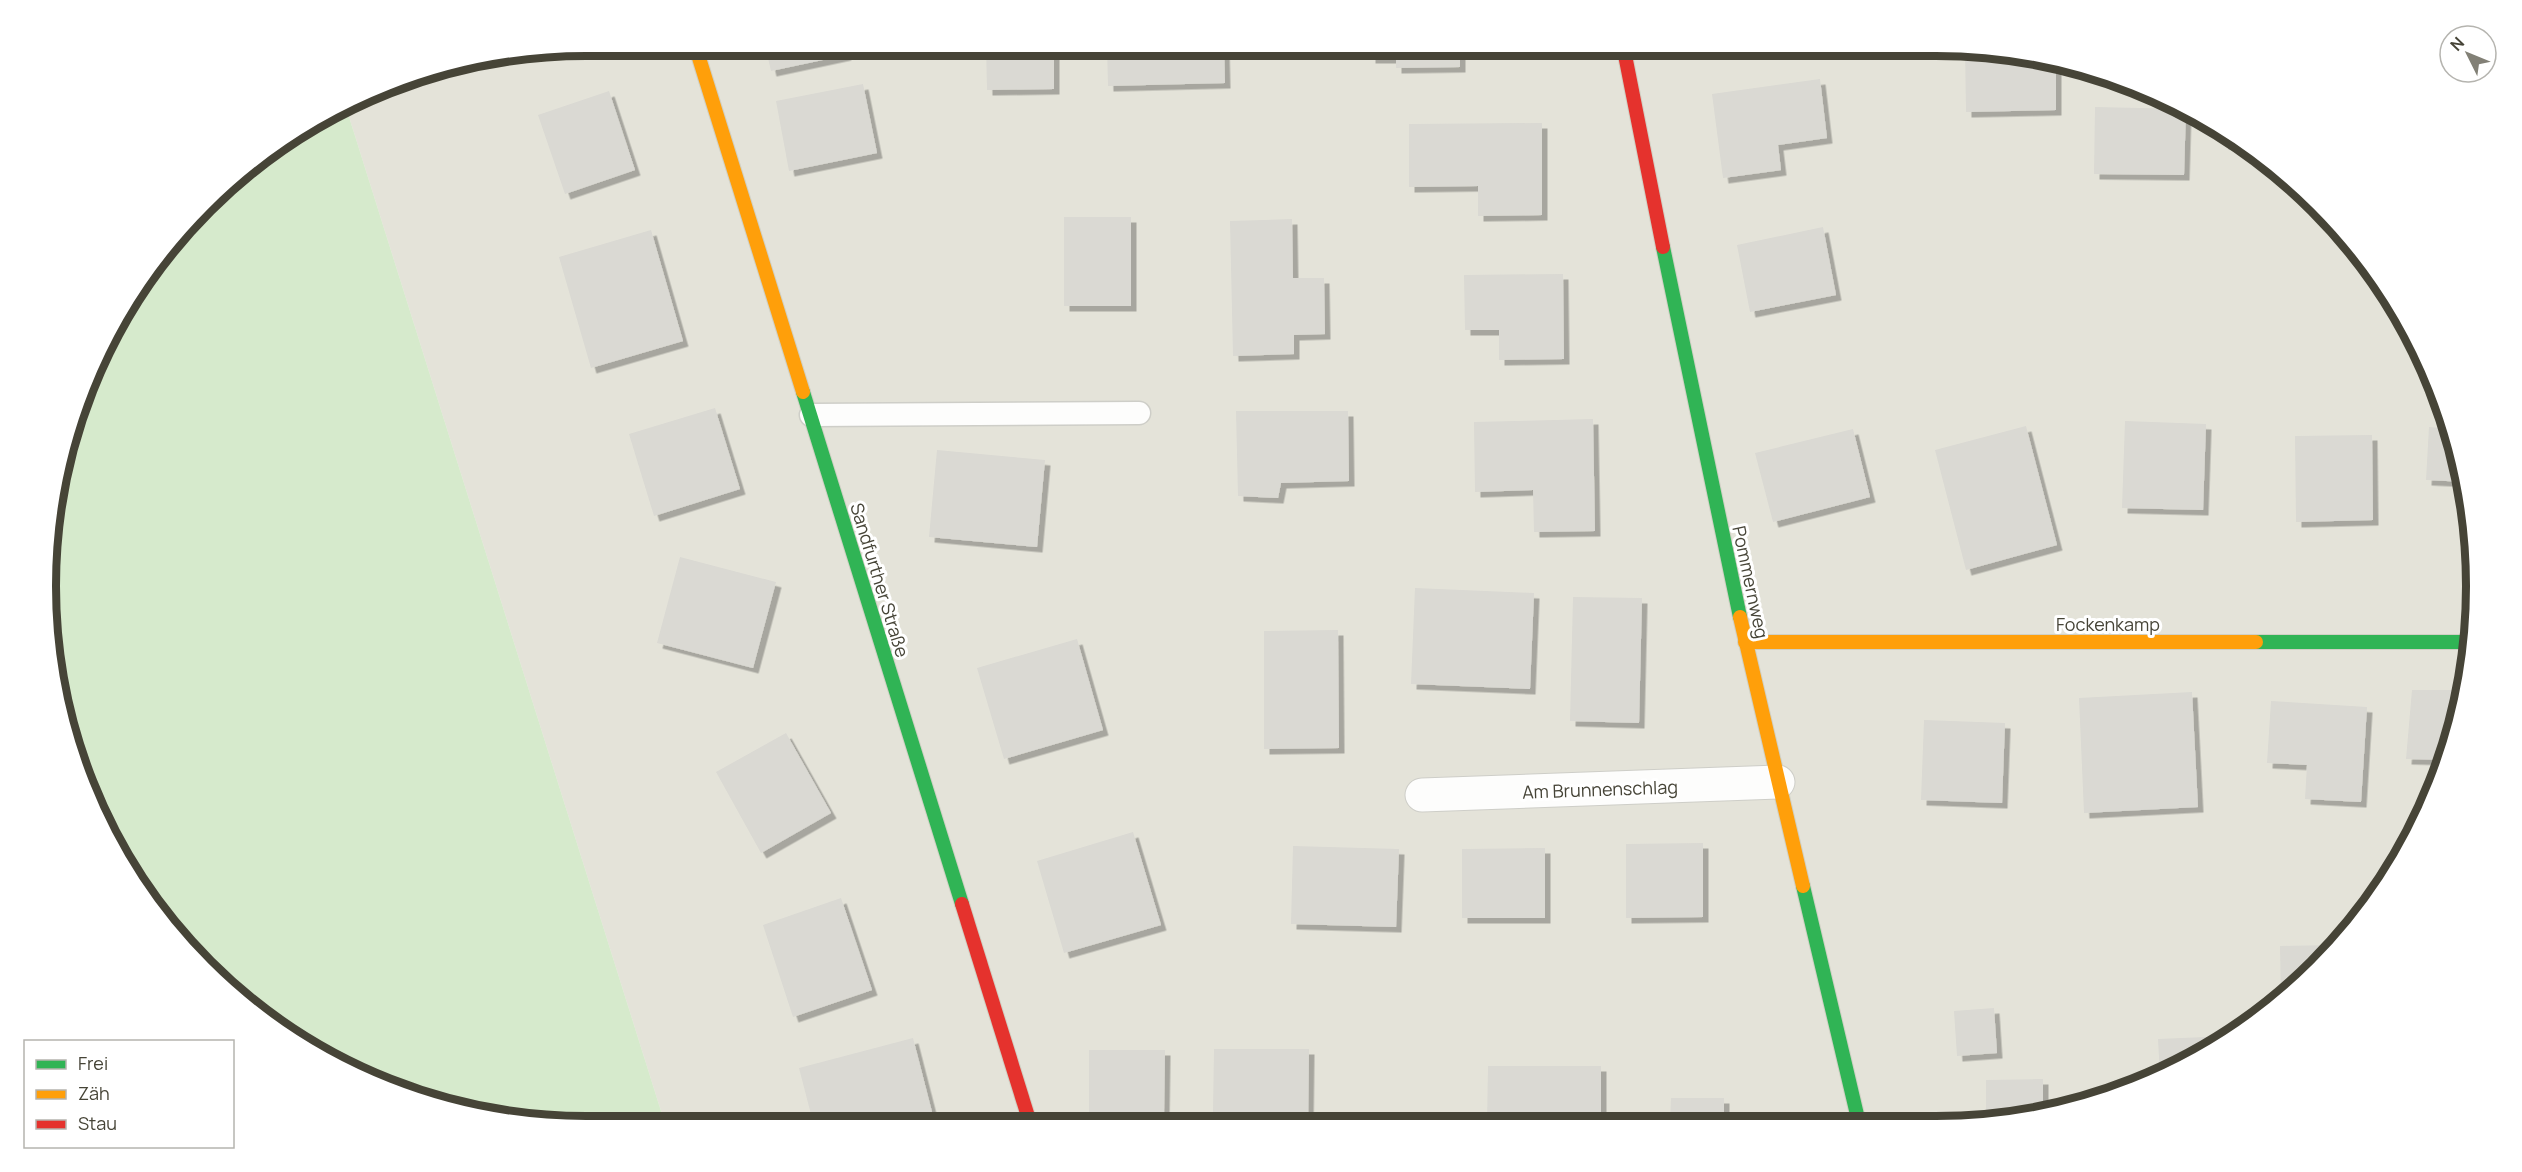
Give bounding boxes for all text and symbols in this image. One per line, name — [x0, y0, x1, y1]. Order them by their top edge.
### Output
north arrow — [2438, 24, 2498, 84]
text: N — [2445, 32, 2469, 55]
street label: Sandfurther Straße — [845, 500, 915, 660]
street label: Pommernweg — [1727, 524, 1775, 640]
street label: Fockenkamp — [2056, 612, 2160, 636]
street label: Am Brunnenschlag — [1522, 774, 1678, 804]
legend — [24, 1040, 234, 1148]
text: Frei — [78, 1051, 108, 1075]
text: Zäh — [78, 1081, 110, 1105]
text: Stau — [78, 1111, 117, 1135]

